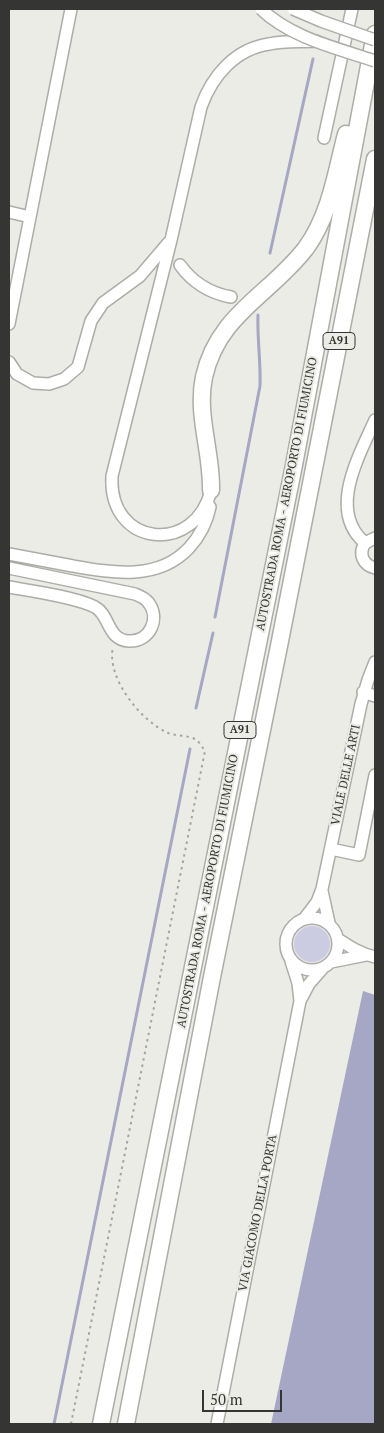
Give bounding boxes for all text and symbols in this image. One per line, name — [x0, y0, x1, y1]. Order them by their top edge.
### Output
road number: A91 — [323, 332, 355, 350]
street label: AUTOSTRADA ROMA - AEROPORTO DI FIUMICINO — [253, 356, 321, 632]
road number: A91 — [224, 722, 256, 738]
street label: VIALE DELLE ARTI — [328, 723, 364, 827]
street label: AUTOSTRADA ROMA - AEROPORTO DI FIUMICINO — [174, 753, 242, 1029]
street label: VIA GIACOMO DELLA PORTA — [236, 1133, 280, 1293]
scale bar — [204, 1380, 284, 1412]
text: 50 m — [210, 1389, 243, 1409]

